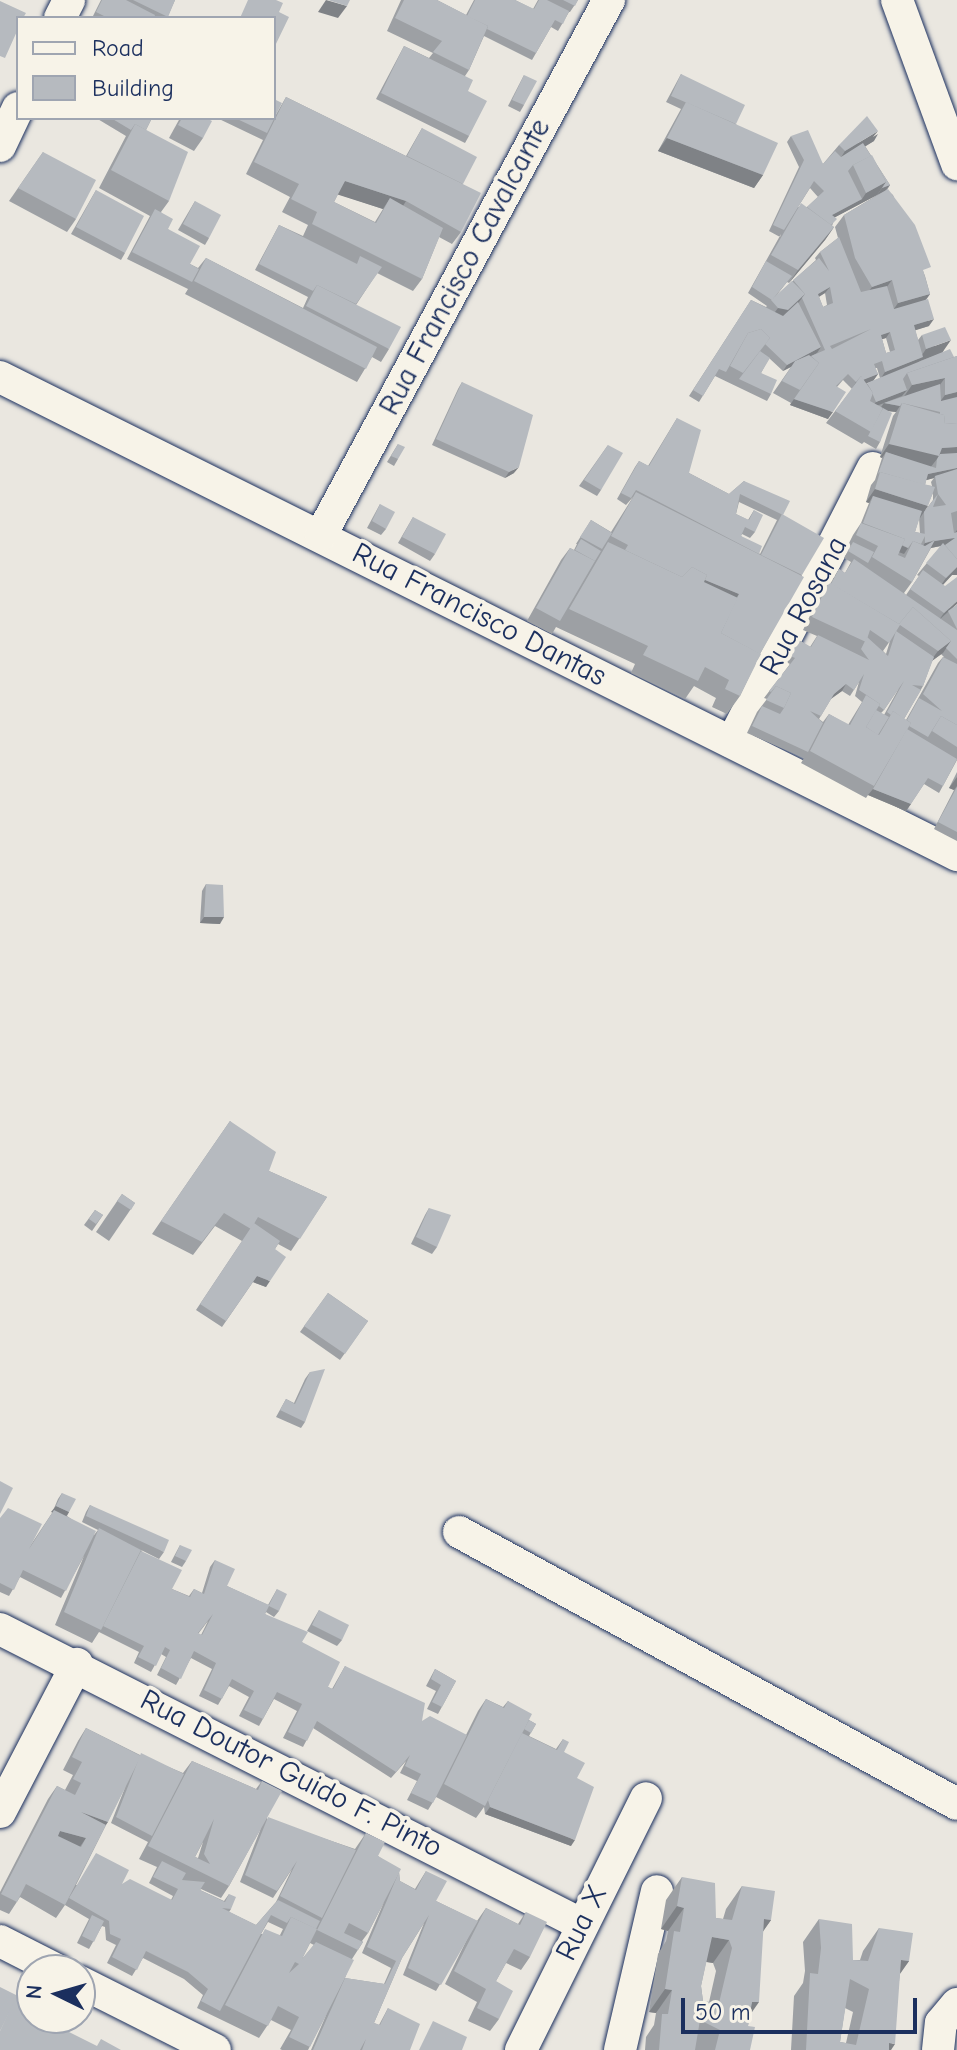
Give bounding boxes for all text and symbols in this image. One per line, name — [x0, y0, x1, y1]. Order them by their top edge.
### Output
legend — [16, 16, 276, 120]
text: Road — [92, 34, 144, 62]
text: Building — [92, 74, 174, 102]
street label: Rua Francisco Cavalcante — [372, 113, 558, 421]
street label: Rua Rosana — [752, 531, 856, 681]
street label: Rua Francisco Dantas — [346, 535, 612, 695]
street label: Rua Doutor Guido F. Pinto — [134, 1682, 448, 1866]
street label: Rua X — [548, 1879, 616, 1967]
north arrow — [16, 1954, 96, 2034]
scale bar — [685, 1982, 921, 2032]
text: N — [21, 1984, 48, 2000]
text: 50 m — [695, 1998, 751, 2026]

